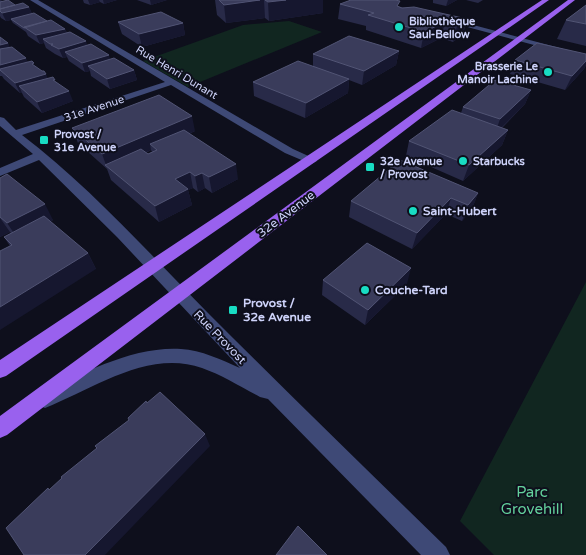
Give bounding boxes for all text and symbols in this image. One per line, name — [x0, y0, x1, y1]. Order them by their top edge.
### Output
place label: Bibliothèque Saul-Bellow — [409, 15, 476, 41]
marker: Bibliothèque Saul-Bellow — [393, 21, 405, 33]
street label: Rue Henri Dunant — [134, 43, 220, 102]
place label: Brasserie Le Manoir Lachine — [457, 60, 539, 86]
marker: Brasserie Le Manoir Lachine — [542, 66, 554, 78]
street label: 31e Avenue — [63, 93, 126, 124]
place label: Provost / 31e Avenue — [54, 128, 117, 154]
marker: Provost / 31e Avenue — [38, 134, 50, 146]
place label: 32e Avenue / Provost — [380, 155, 443, 181]
marker: Starbucks — [457, 155, 469, 167]
place label: Starbucks — [473, 155, 526, 168]
marker: 32e Avenue / Provost — [364, 161, 376, 173]
street label: 32e Avenue — [255, 188, 318, 240]
place label: Saint-Hubert — [423, 204, 497, 218]
marker: Saint-Hubert — [407, 205, 419, 217]
place label: Couche-Tard — [375, 283, 447, 297]
marker: Couche-Tard — [359, 284, 371, 296]
place label: Provost / 32e Avenue — [243, 296, 311, 324]
marker: Provost / 32e Avenue — [227, 304, 239, 316]
street label: Rue Provost — [191, 307, 249, 367]
park label: Parc Grovehill — [501, 483, 563, 518]

